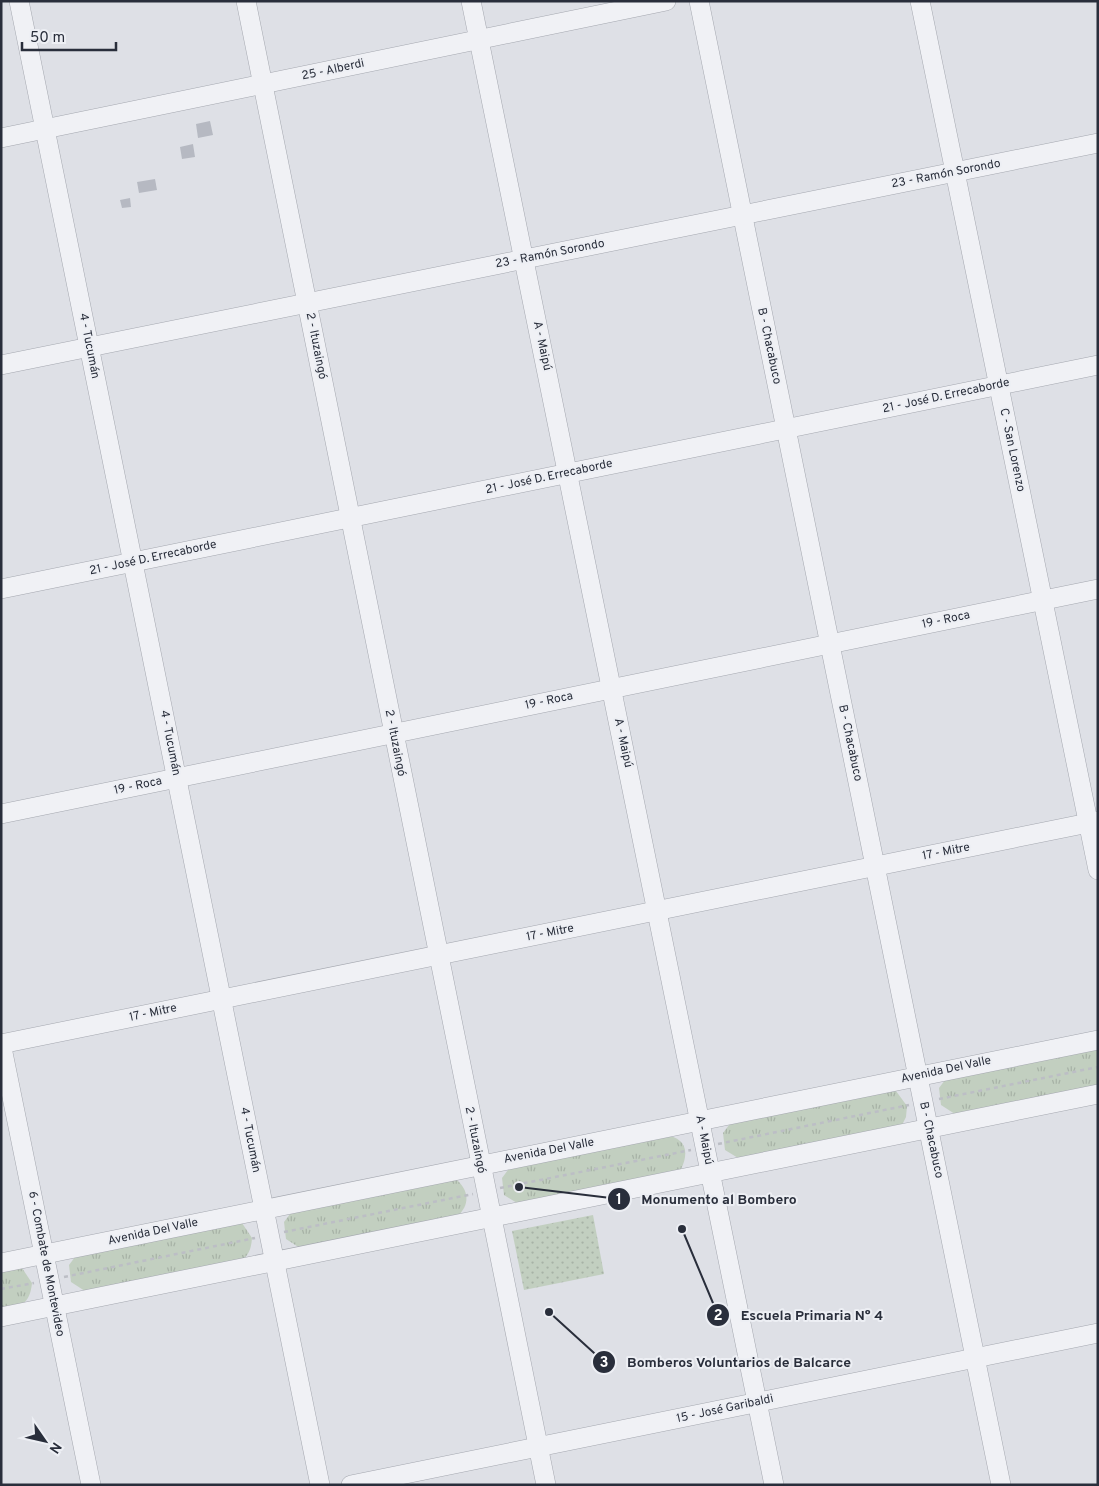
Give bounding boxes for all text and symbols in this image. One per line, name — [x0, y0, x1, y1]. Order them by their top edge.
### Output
scale bar — [22, 20, 116, 52]
text: 50 m — [30, 29, 65, 48]
street label: 25 - Alberdi — [300, 56, 366, 84]
street label: 23 - Ramón Sorondo — [890, 156, 1002, 192]
street label: 23 - Ramón Sorondo — [494, 236, 606, 272]
street label: B - Chacabuco — [753, 306, 785, 386]
street label: 2 - Ituzaingó — [302, 311, 330, 381]
street label: 4 - Tucumán — [75, 312, 103, 380]
street label: A - Maipú — [529, 320, 555, 372]
street label: 21 - José D. Errecaborde — [881, 375, 1011, 417]
street label: C - San Lorenzo — [995, 407, 1029, 494]
street label: 21 - José D. Errecaborde — [484, 456, 614, 498]
street label: 21 - José D. Errecaborde — [88, 537, 218, 579]
street label: 19 - Roca — [920, 607, 972, 633]
street label: 19 - Roca — [523, 688, 575, 714]
street label: B - Chacabuco — [834, 703, 866, 783]
street label: 2 - Ituzaingó — [381, 708, 409, 778]
street label: 4 - Tucumán — [156, 709, 184, 777]
street label: A - Maipú — [610, 717, 636, 769]
street label: 19 - Roca — [112, 773, 164, 799]
street label: 17 - Mitre — [921, 840, 971, 864]
street label: 17 - Mitre — [525, 921, 575, 945]
street label: 17 - Mitre — [128, 1000, 178, 1026]
street label: Avenida Del Valle — [899, 1053, 993, 1087]
street label: B - Chacabuco — [915, 1100, 947, 1180]
street label: 2 - Ituzaingó — [461, 1105, 489, 1175]
street label: 4 - Tucumán — [236, 1106, 264, 1174]
street label: A - Maipú — [691, 1114, 717, 1166]
street label: Avenida Del Valle — [502, 1134, 596, 1168]
callout: Monumento al Bombero — [606, 1185, 806, 1214]
street label: 6 - Combate de Montevideo — [24, 1190, 68, 1338]
text: 1 — [616, 1191, 622, 1210]
text: Monumento al Bombero — [641, 1192, 797, 1209]
street label: Avenida Del Valle — [106, 1215, 200, 1249]
callout: Escuela Primaria N° 4 — [705, 1300, 893, 1329]
text: 2 — [713, 1307, 723, 1326]
text: Escuela Primaria N° 4 — [741, 1308, 883, 1325]
callout: Bomberos Voluntarios de Balcarce — [591, 1348, 861, 1377]
text: 3 — [600, 1354, 609, 1373]
text: Bomberos Voluntarios de Balcarce — [627, 1355, 851, 1372]
street label: 15 - José Garibaldi — [675, 1391, 775, 1427]
north arrow — [20, 1416, 70, 1466]
text: N — [45, 1439, 64, 1456]

